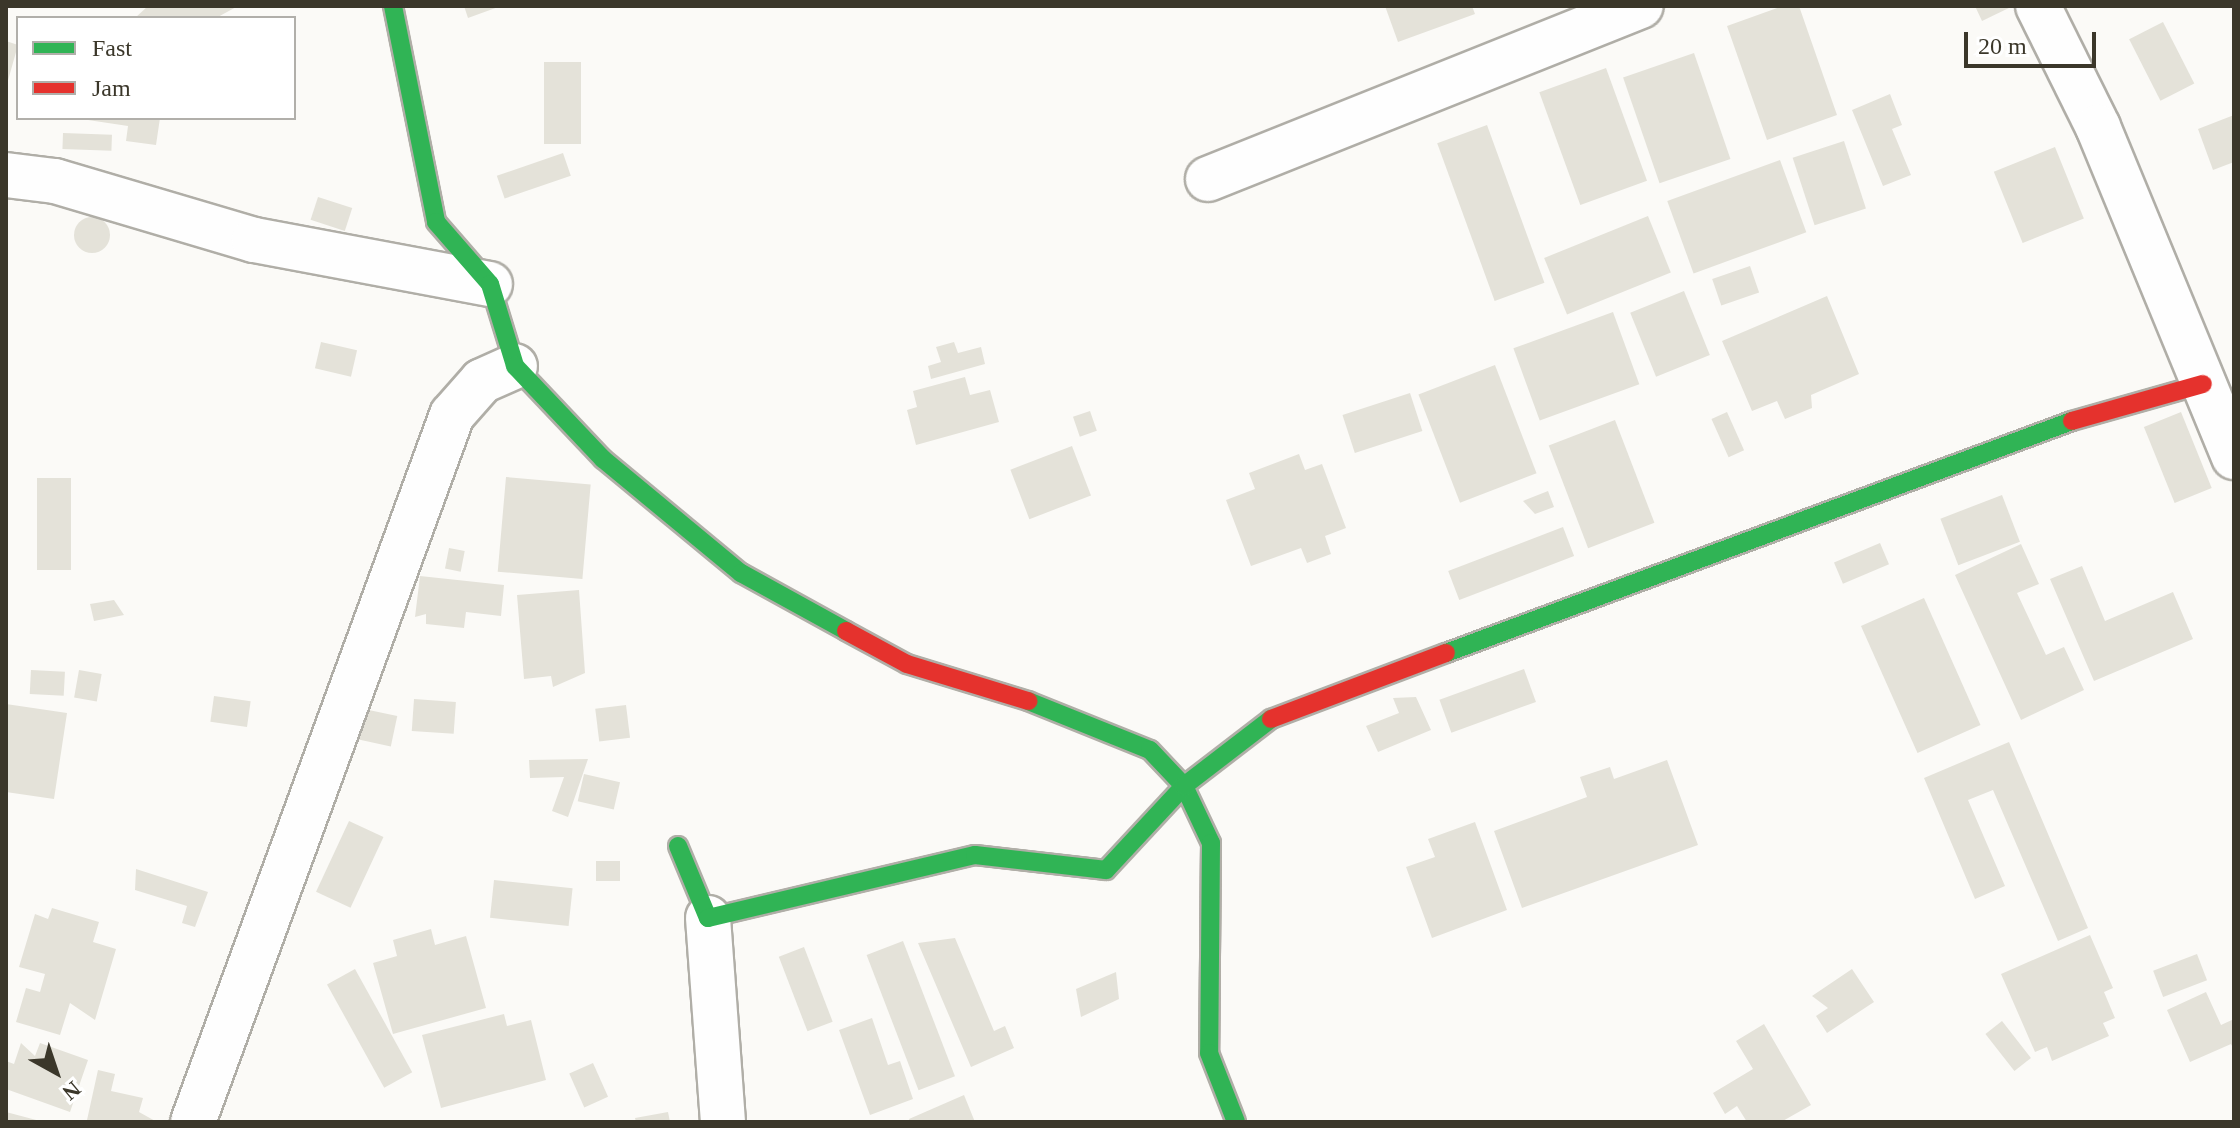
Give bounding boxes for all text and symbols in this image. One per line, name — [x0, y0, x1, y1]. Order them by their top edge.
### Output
legend — [16, 16, 296, 120]
scale bar — [1968, 16, 2100, 66]
text: 20 m — [1978, 33, 2027, 59]
text: Fast — [92, 35, 132, 61]
text: Jam — [92, 75, 131, 101]
north arrow — [16, 1032, 96, 1112]
text: N — [58, 1076, 86, 1105]

